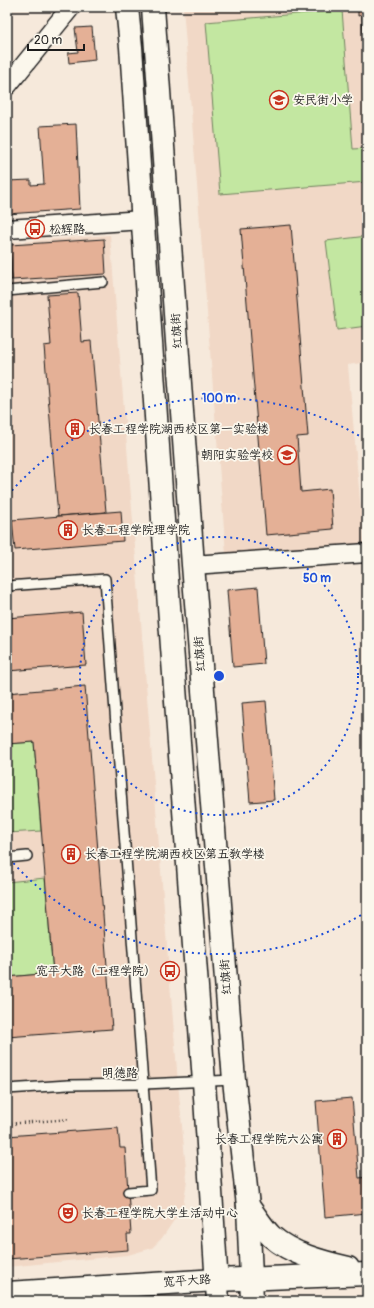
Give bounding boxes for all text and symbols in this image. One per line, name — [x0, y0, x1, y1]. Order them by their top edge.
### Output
scale bar — [28, 26, 84, 52]
text: 20 m — [34, 33, 63, 48]
school or university icon: 安民街小学 — [268, 89, 290, 111]
place label: 安民街小学 — [293, 93, 353, 108]
bus stop icon: 松辉路 — [24, 218, 46, 240]
place label: 松辉路 — [49, 222, 85, 237]
street label: 红旗街 — [168, 313, 186, 349]
text: 100 m — [202, 391, 237, 406]
building icon: 长春工程学院湖西校区第一实验楼 — [64, 418, 86, 440]
place label: 长春工程学院湖西校区第一实验楼 — [89, 422, 269, 437]
school or university icon: 朝阳实验学校 — [276, 444, 298, 466]
place label: 朝阳实验学校 — [201, 448, 273, 463]
building icon: 长春工程学院理学院 — [57, 519, 79, 541]
place label: 长春工程学院理学院 — [82, 523, 190, 538]
text: 50 m — [303, 571, 331, 586]
street label: 红旗街 — [191, 636, 209, 672]
centre of rings — [212, 669, 226, 683]
building icon: 长春工程学院湖西校区第五教学楼 — [60, 843, 82, 865]
place label: 长春工程学院湖西校区第五教学楼 — [85, 847, 265, 862]
street label: 红旗街 — [217, 959, 235, 995]
bus stop icon: 宽平大路（工程学院） — [159, 960, 181, 982]
place label: 宽平大路（工程学院） — [36, 964, 156, 979]
street label: 明德路 — [102, 1066, 138, 1081]
building icon: 长春工程学院六公寓 — [326, 1128, 348, 1150]
place label: 长春工程学院六公寓 — [215, 1132, 323, 1147]
theatre icon: 长春工程学院大学生活动中心 — [57, 1202, 79, 1224]
place label: 长春工程学院大学生活动中心 — [82, 1206, 238, 1221]
street label: 宽平大路 — [163, 1272, 211, 1290]

